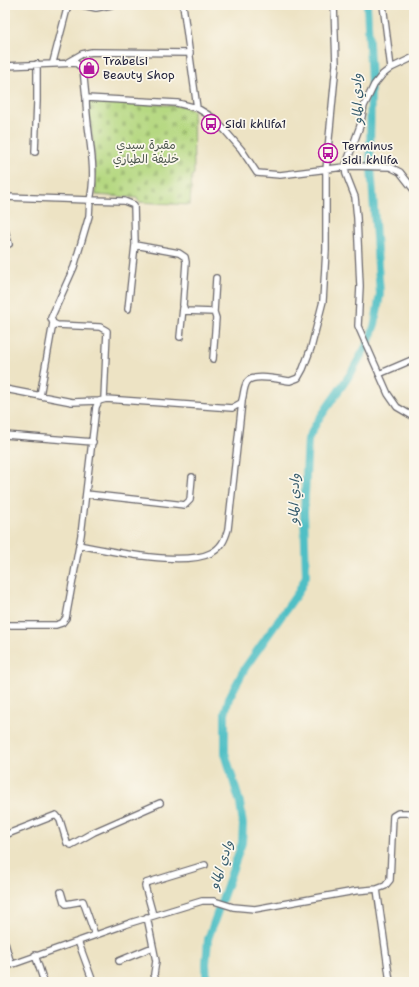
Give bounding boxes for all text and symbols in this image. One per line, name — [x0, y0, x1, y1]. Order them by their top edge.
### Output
place label: Trabelsi Beauty Shop — [103, 53, 175, 83]
shop icon: Trabelsi Beauty Shop — [78, 57, 100, 79]
water label: وادي الماو — [348, 74, 367, 126]
bus stop icon: Sidi khlifa1 — [200, 113, 222, 135]
place label: Sidi khlifa1 — [225, 116, 286, 132]
park label: مقبرة سيدي خليفة الطياري — [113, 137, 179, 168]
place label: Terminus sidi khlifa — [342, 138, 398, 168]
bus stop icon: Terminus sidi khlifa — [317, 142, 339, 164]
water label: وادي الماو — [285, 473, 304, 527]
water label: وادي الماو — [204, 838, 238, 894]

